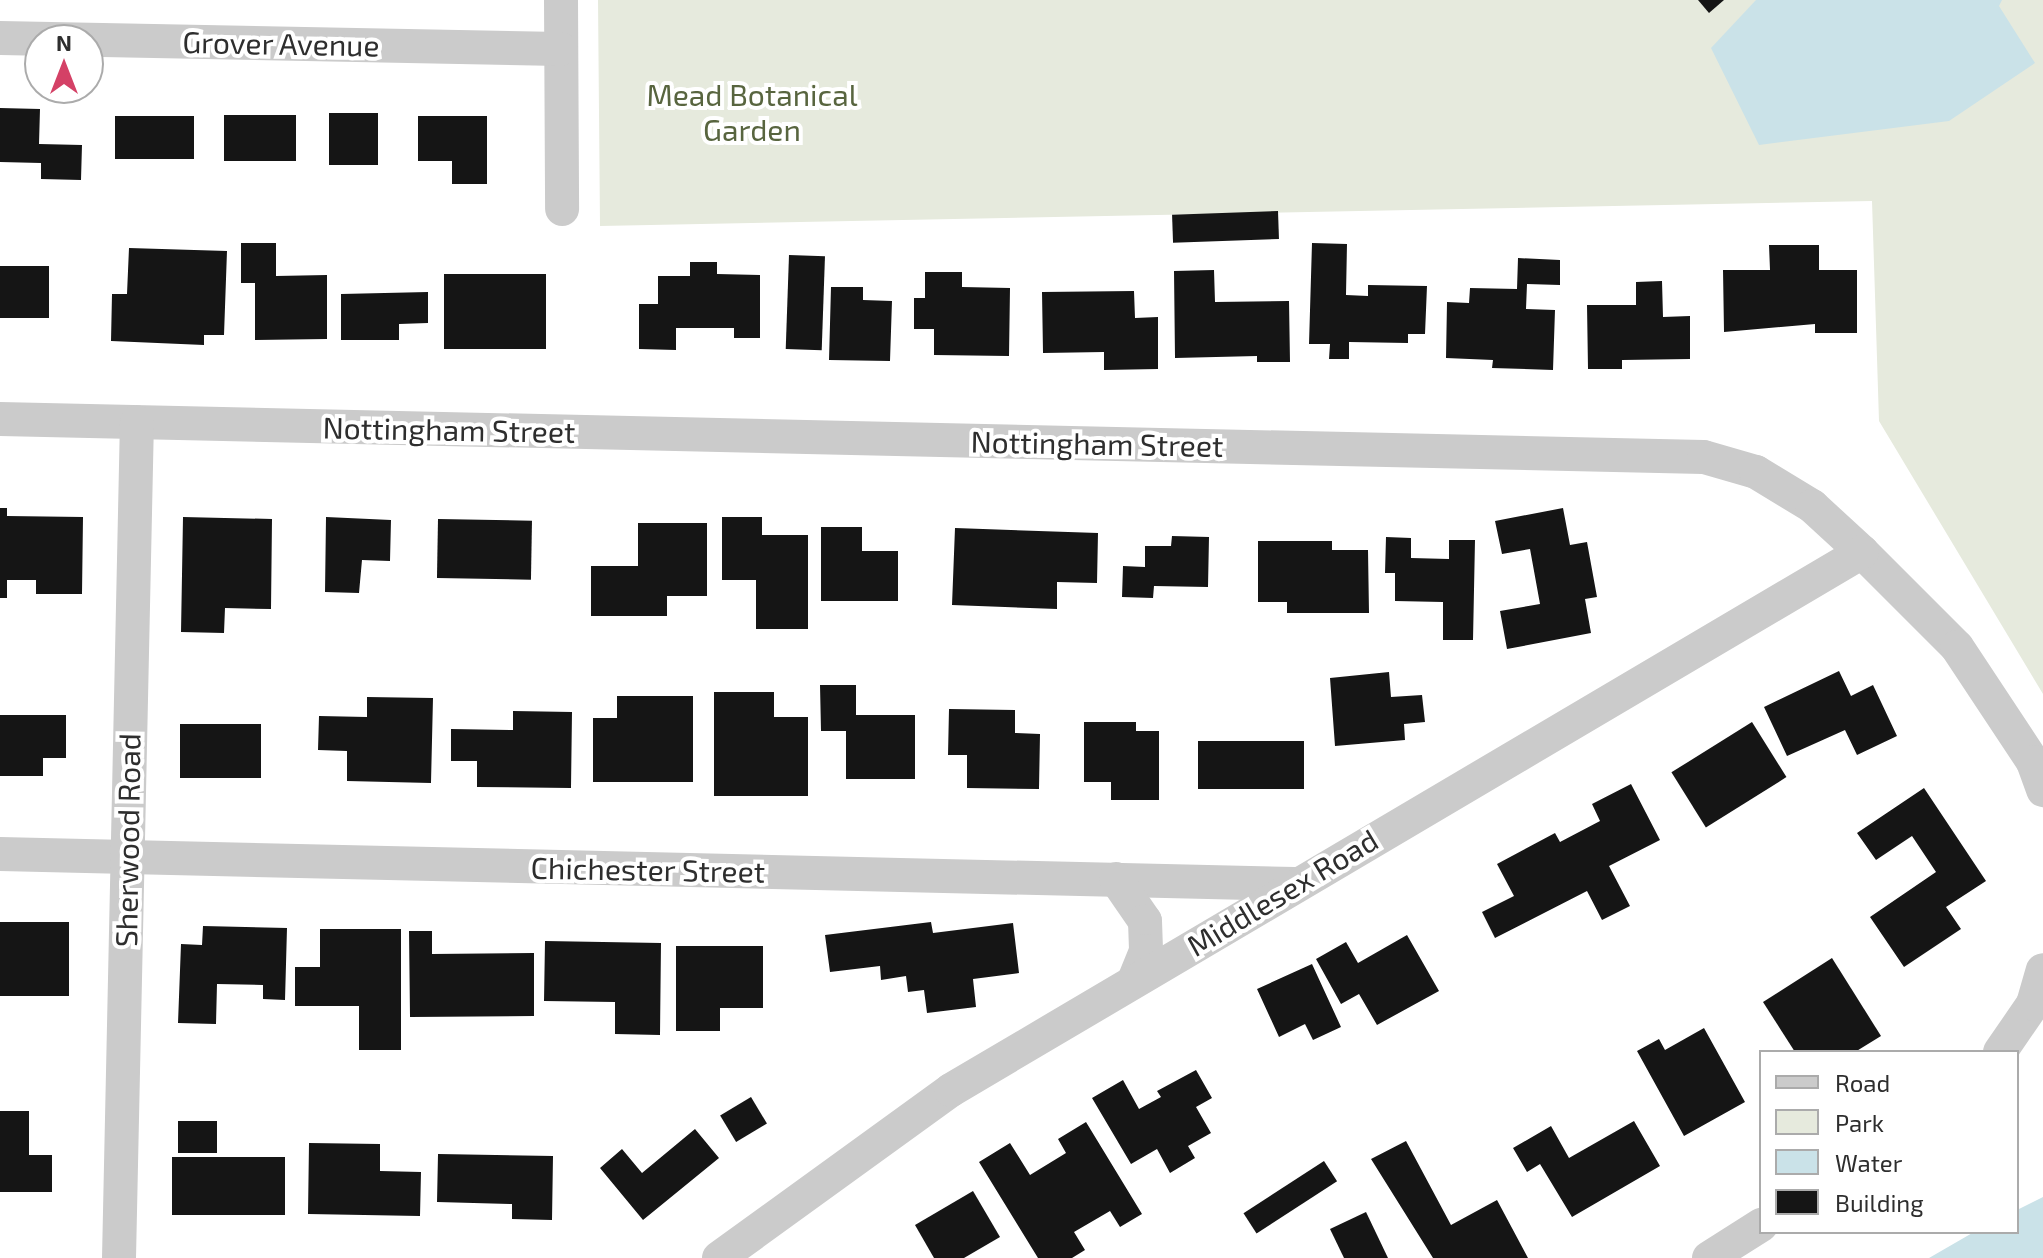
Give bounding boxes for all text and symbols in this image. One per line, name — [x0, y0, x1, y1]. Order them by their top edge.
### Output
street label: Grover Avenue — [181, 23, 381, 63]
north arrow — [24, 24, 104, 104]
text: N — [56, 29, 72, 55]
park label: Mead Botanical Garden — [646, 76, 858, 146]
street label: Nottingham Street — [322, 409, 576, 449]
street label: Nottingham Street — [970, 423, 1224, 463]
street label: Sherwood Road — [107, 733, 147, 947]
street label: Middlesex Road — [1180, 821, 1384, 963]
street label: Chichester Street — [530, 849, 766, 889]
legend — [1759, 1050, 2019, 1234]
text: Road — [1835, 1068, 1890, 1097]
text: Park — [1835, 1108, 1884, 1137]
text: Water — [1835, 1148, 1902, 1177]
text: Building — [1835, 1188, 1924, 1217]

